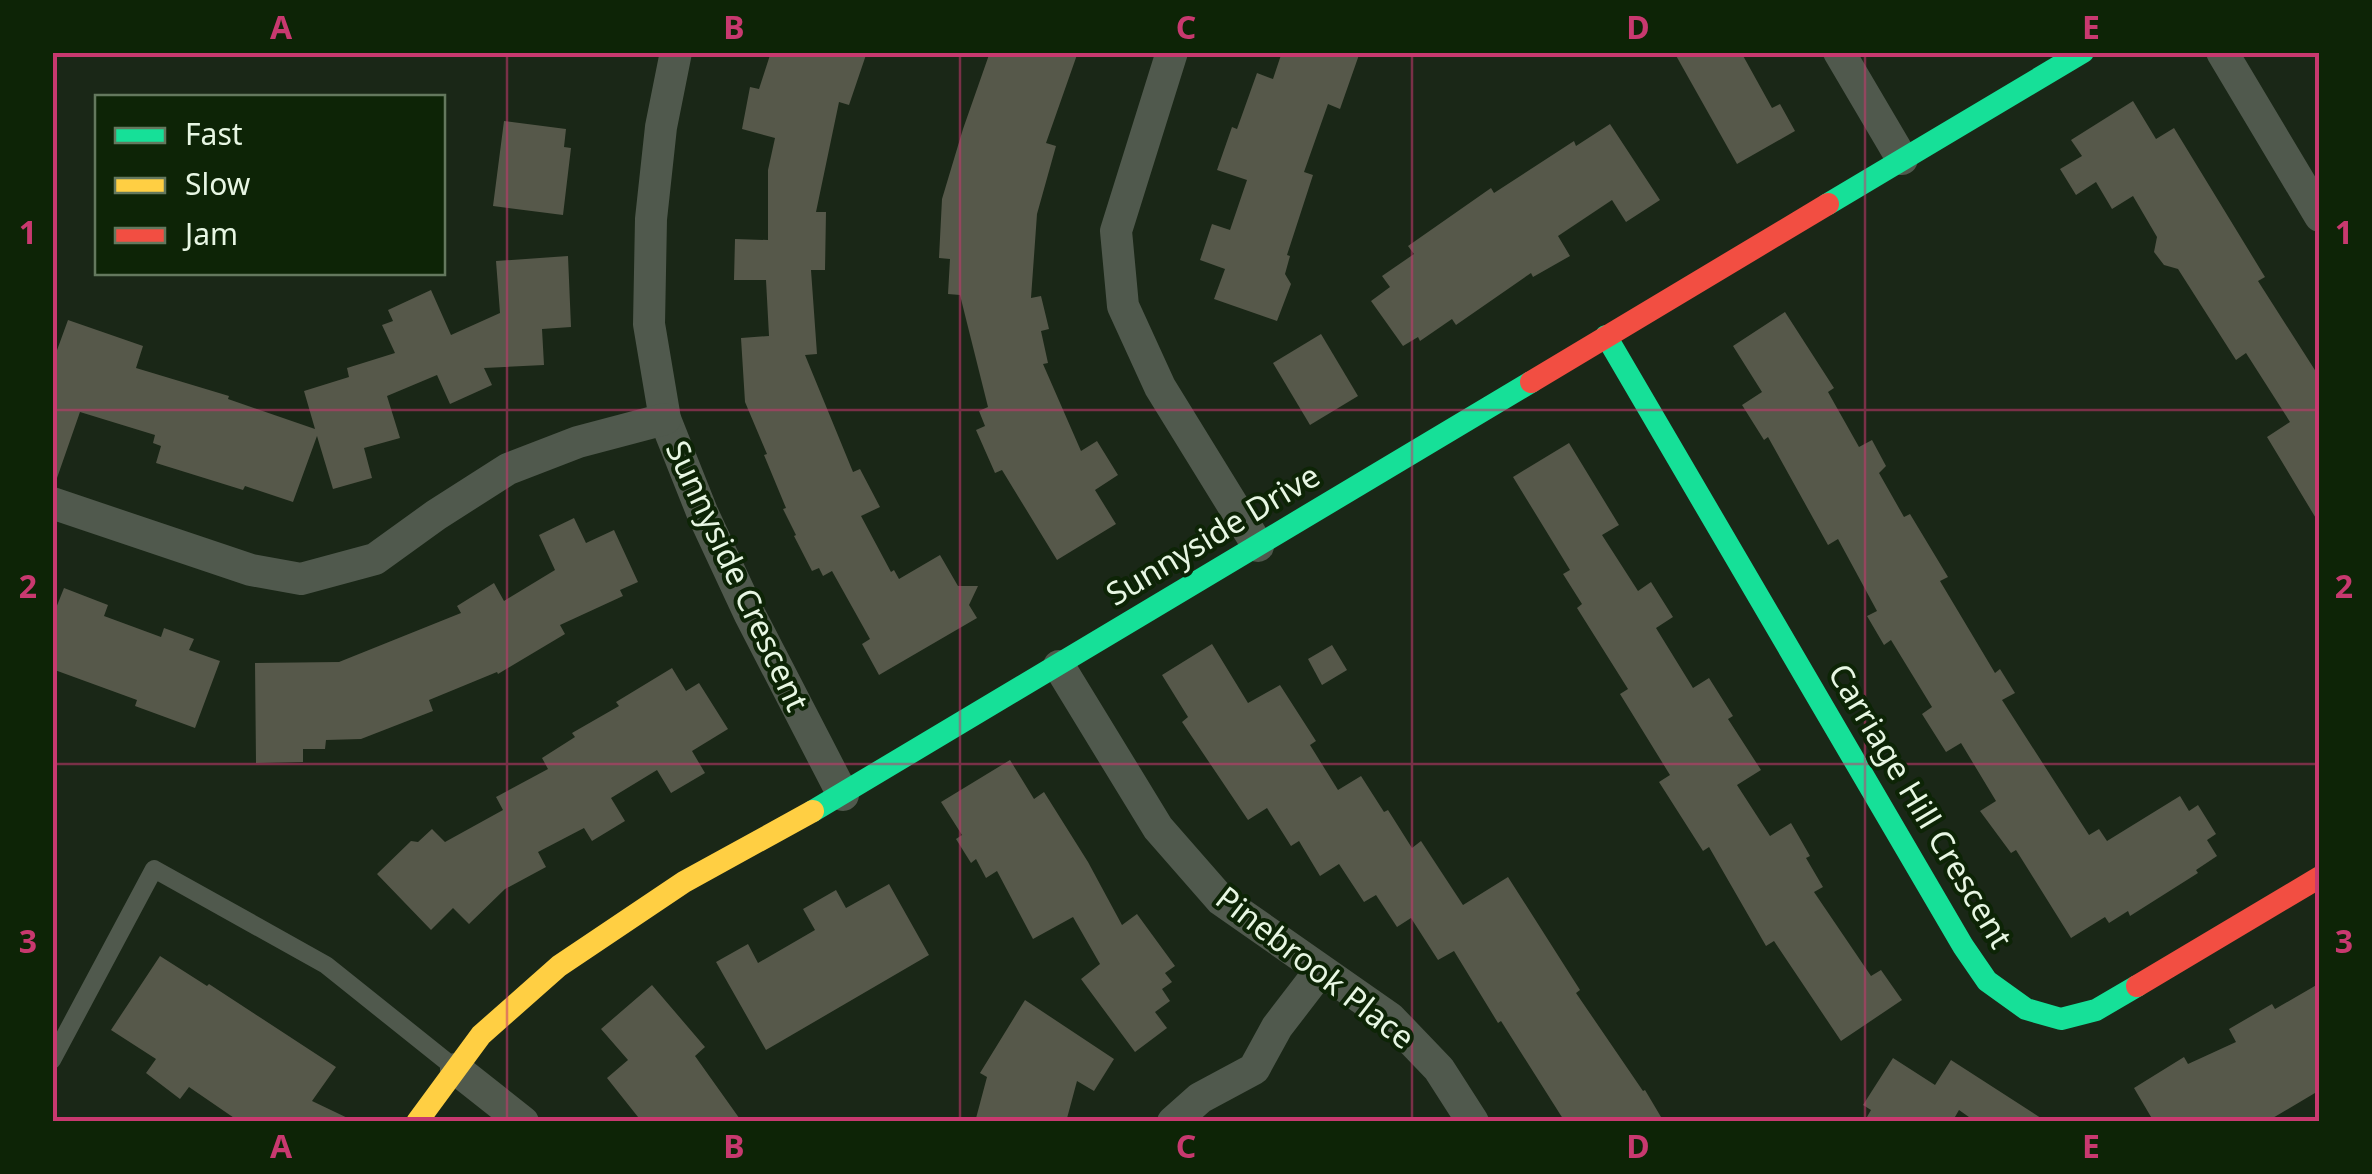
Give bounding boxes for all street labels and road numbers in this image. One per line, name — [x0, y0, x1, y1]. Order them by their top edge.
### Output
street label: Sunnyside Crescent — [657, 433, 820, 718]
street label: Sunnyside Drive — [1097, 453, 1327, 614]
street label: Carriage Hill Crescent — [1819, 655, 2023, 955]
street label: Pinebrook Place — [1208, 876, 1424, 1058]

